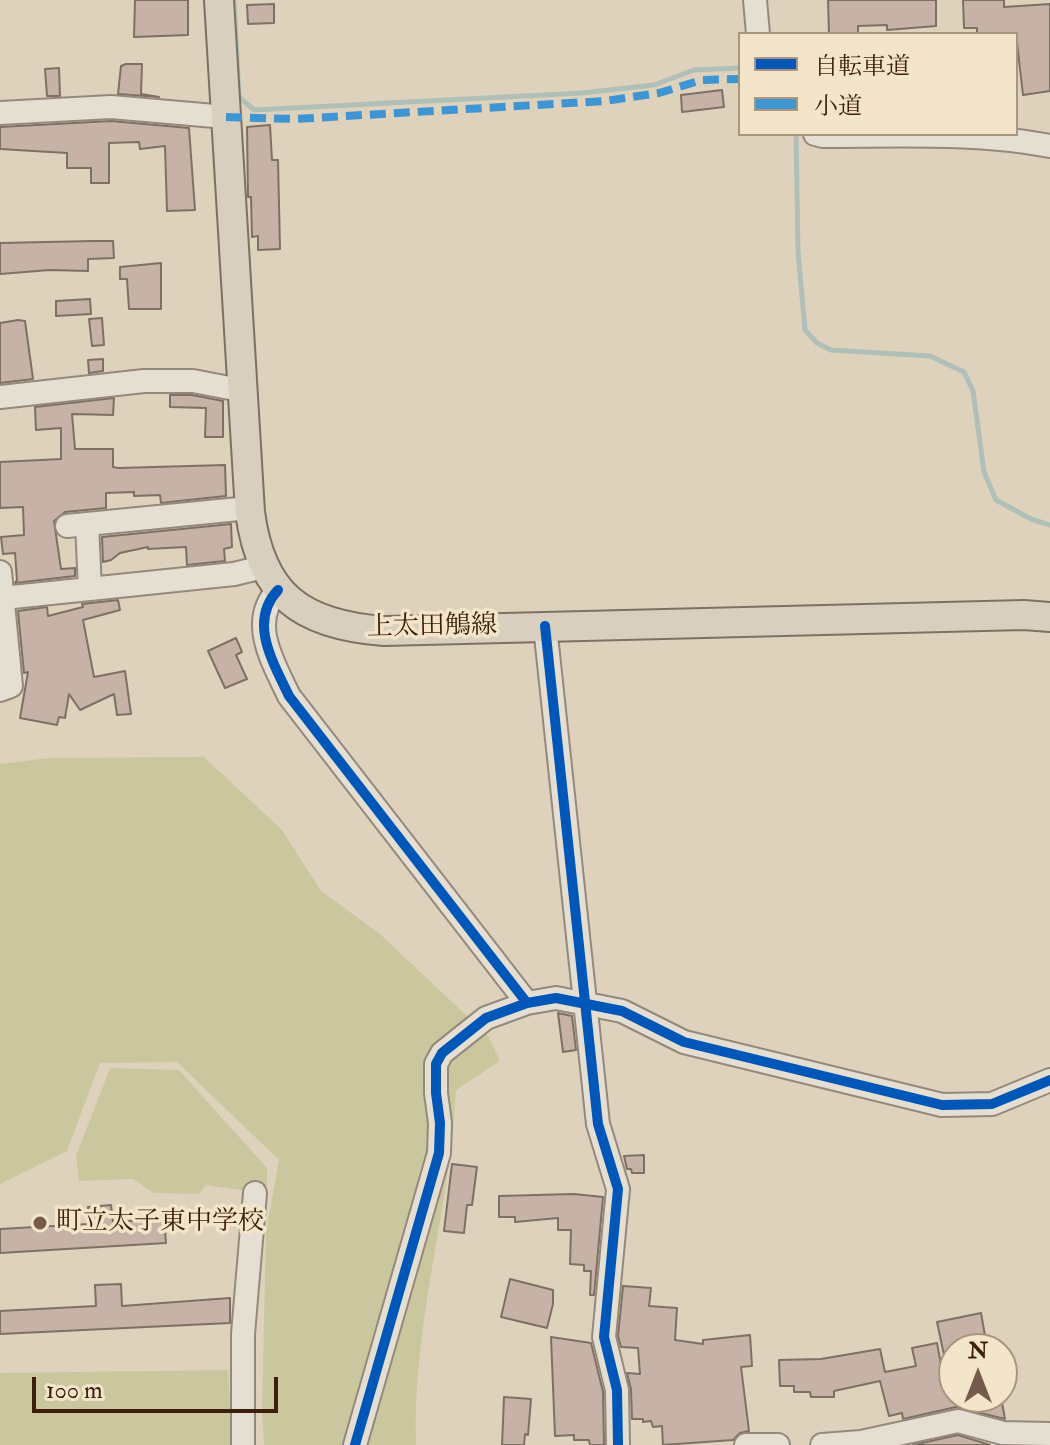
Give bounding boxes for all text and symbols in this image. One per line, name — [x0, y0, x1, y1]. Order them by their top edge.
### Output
legend — [738, 32, 1018, 136]
text: 自転車道 — [814, 51, 910, 82]
text: 小道 — [814, 91, 862, 122]
street label: 上太田鵤線 — [367, 611, 497, 645]
place label: 町立太子東中学校 — [56, 1207, 264, 1239]
marker: 町立太子東中学校 — [31, 1214, 49, 1232]
north arrow — [938, 1333, 1018, 1413]
text: N — [968, 1337, 988, 1365]
scale bar — [36, 1361, 282, 1411]
text: 100 m — [46, 1375, 103, 1406]

